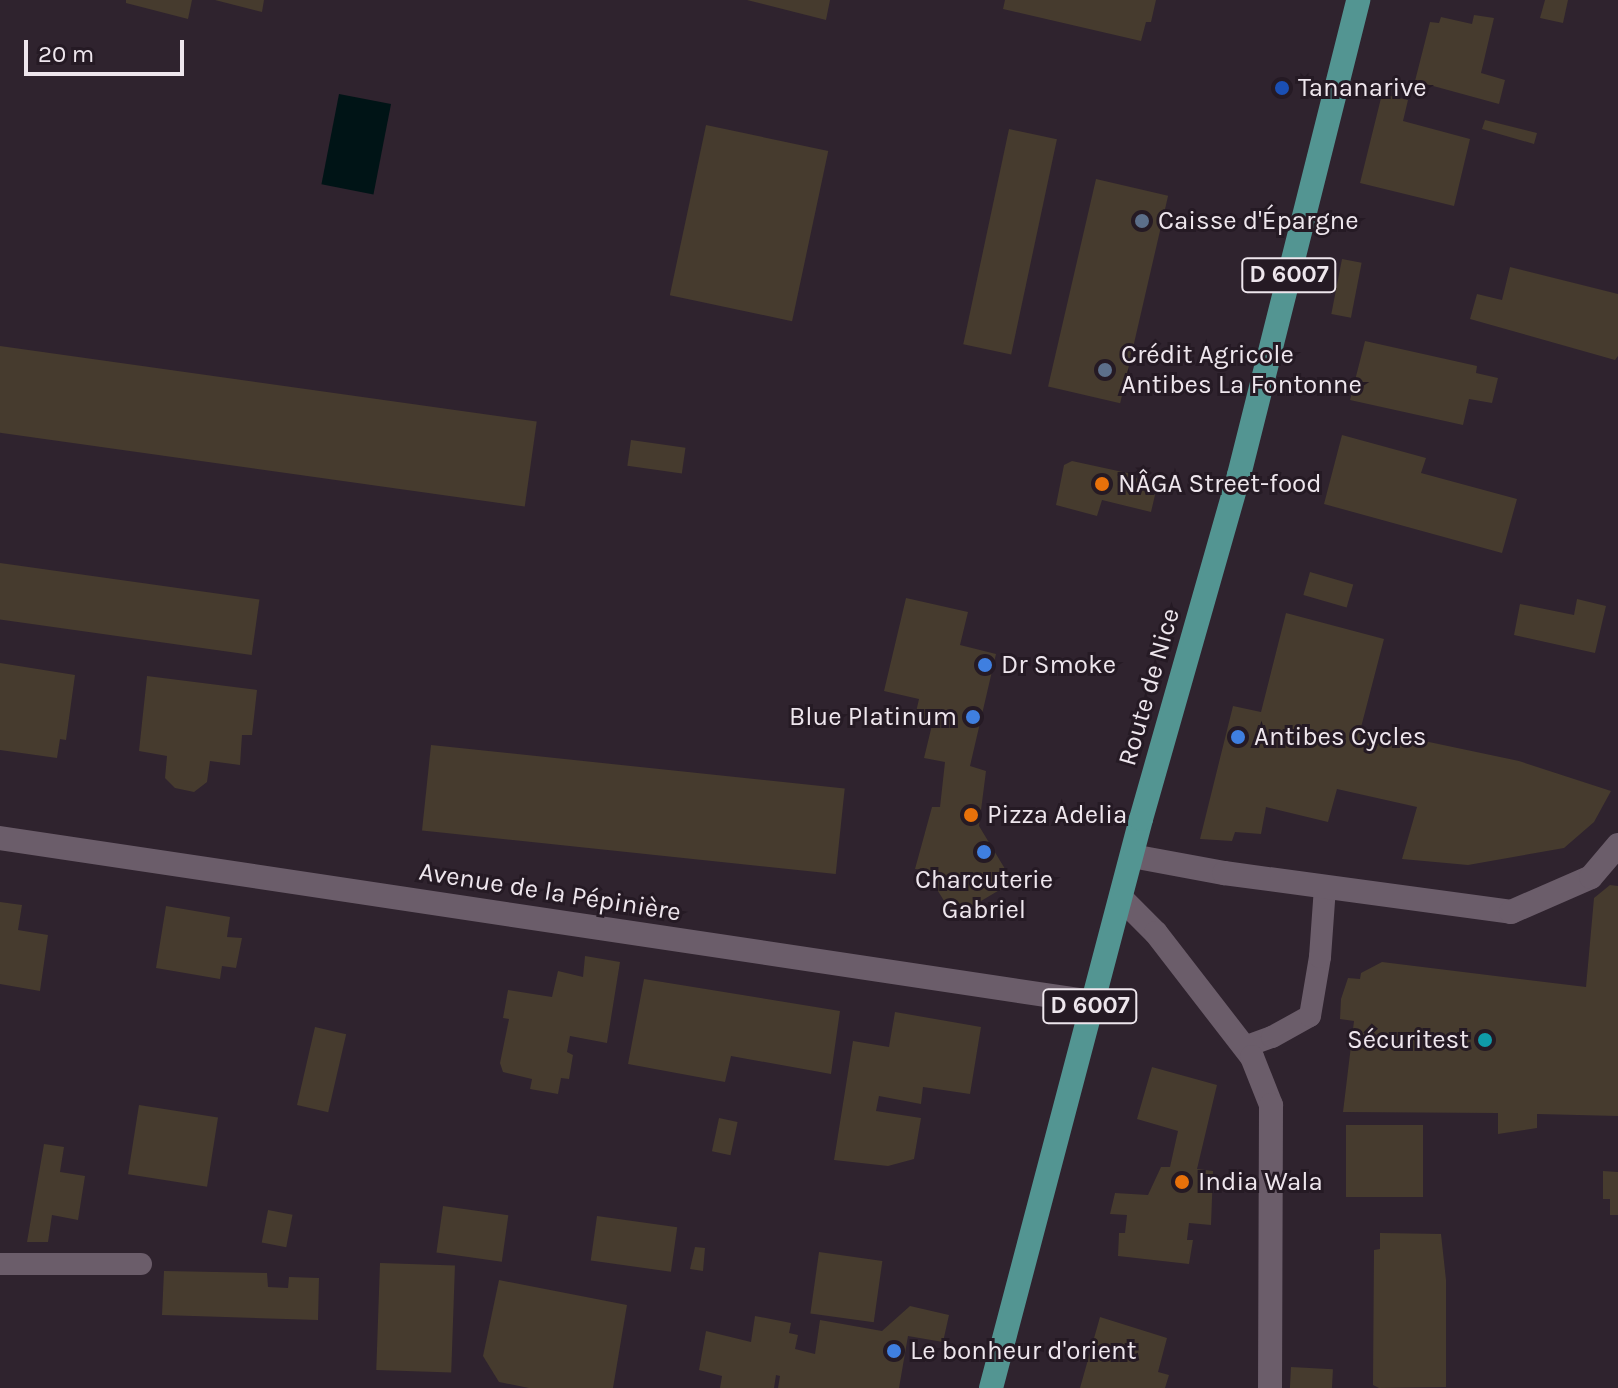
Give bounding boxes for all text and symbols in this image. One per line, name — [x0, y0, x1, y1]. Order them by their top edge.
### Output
scale bar — [28, 24, 188, 74]
text: 20 m — [38, 40, 94, 68]
place label: Tananarive — [1298, 72, 1427, 104]
marker: Tananarive — [1273, 79, 1291, 97]
place label: Caisse d'Épargne — [1158, 205, 1359, 237]
marker: Caisse d'Épargne — [1133, 212, 1151, 230]
road number: D 6007 — [1241, 255, 1337, 295]
place label: Crédit Agricole Antibes La Fontonne — [1121, 339, 1362, 400]
marker: Crédit Agricole Antibes La Fontonne — [1096, 361, 1114, 379]
place label: NÂGA Street-food — [1118, 468, 1322, 500]
marker: NÂGA Street-food — [1093, 475, 1111, 493]
street label: Route de Nice — [1112, 605, 1186, 769]
place label: Dr Smoke — [1001, 649, 1116, 681]
marker: Dr Smoke — [976, 656, 994, 674]
place label: Blue Platinum — [789, 701, 957, 733]
marker: Blue Platinum — [964, 708, 982, 726]
place label: Antibes Cycles — [1254, 721, 1426, 753]
marker: Antibes Cycles — [1229, 728, 1247, 746]
place label: Pizza Adelia — [987, 799, 1127, 831]
marker: Pizza Adelia — [962, 806, 980, 824]
marker: Charcuterie Gabriel — [975, 843, 993, 861]
street label: Avenue de la Pépinière — [417, 856, 683, 928]
place label: Charcuterie Gabriel — [915, 864, 1053, 926]
road number: D 6007 — [1042, 986, 1138, 1026]
place label: Sécuritest — [1347, 1024, 1469, 1056]
marker: Sécuritest — [1476, 1031, 1494, 1049]
place label: India Wala — [1198, 1166, 1323, 1198]
marker: India Wala — [1173, 1173, 1191, 1191]
place label: Le bonheur d'orient — [910, 1335, 1136, 1367]
marker: Le bonheur d'orient — [885, 1342, 903, 1360]

